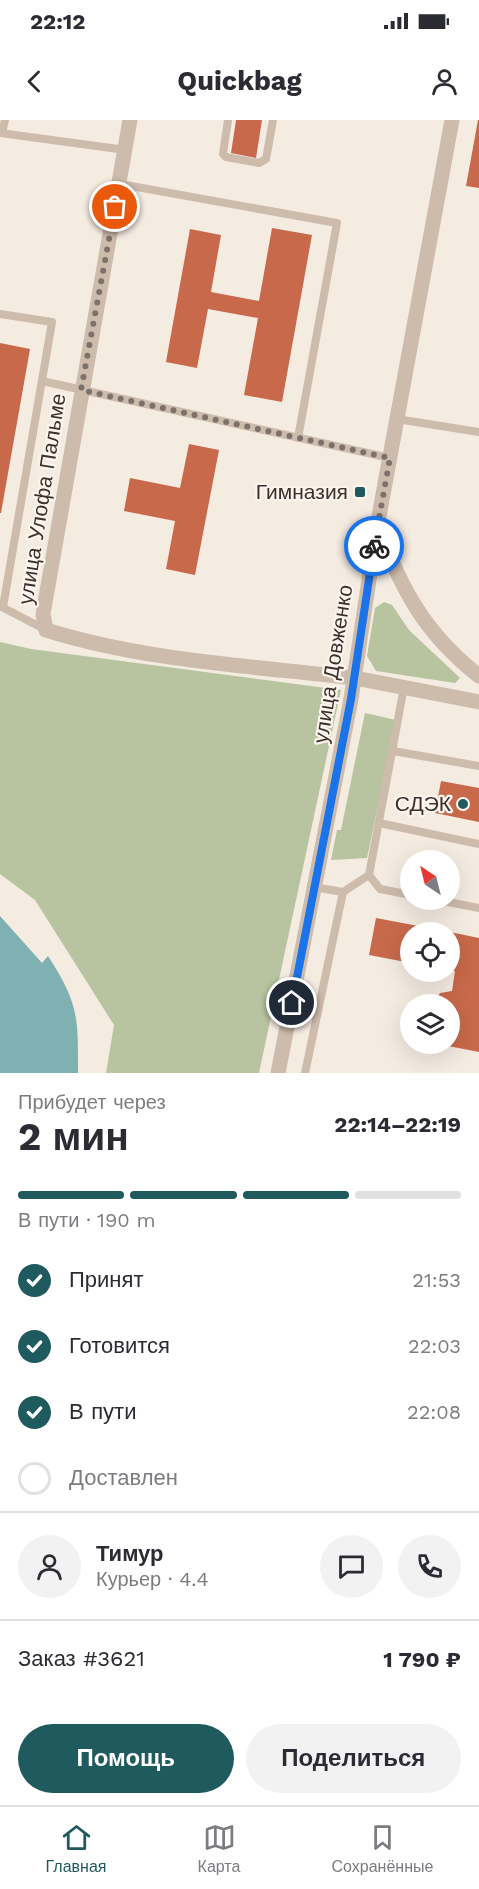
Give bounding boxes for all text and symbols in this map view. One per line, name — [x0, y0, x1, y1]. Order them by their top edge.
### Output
text: 22:12 — [30, 9, 85, 34]
icon: back — [18, 65, 51, 98]
text: Quickbag — [177, 65, 302, 97]
icon: person — [428, 65, 461, 98]
pin — [89, 181, 140, 232]
icon: bag — [98, 190, 131, 223]
street label: улица Улофа Пальме — [12, 392, 71, 606]
place label: Гимназия — [256, 479, 348, 504]
marker: Гимназия — [353, 485, 367, 499]
courier — [344, 516, 404, 576]
icon: bike — [358, 530, 391, 563]
street label: улица Довженко — [308, 583, 357, 745]
place label: СДЭК — [395, 791, 452, 816]
marker: СДЭК — [456, 797, 470, 811]
north arrow — [400, 850, 460, 910]
map controls — [400, 850, 460, 1054]
button: locate — [400, 922, 460, 982]
pin — [266, 977, 317, 1028]
icon: home — [275, 986, 308, 1019]
button: layers — [400, 994, 460, 1054]
text: Прибудет через — [18, 1090, 166, 1114]
text: 22:14–22:19 — [334, 1112, 461, 1137]
text: 2 мин — [18, 1114, 129, 1159]
text: В пути · 190 m — [18, 1208, 156, 1232]
icon: check — [18, 1264, 51, 1297]
text: Принят — [69, 1267, 143, 1292]
text: 21:53 — [412, 1268, 461, 1292]
icon: check — [18, 1330, 51, 1363]
text: Готовится — [69, 1333, 170, 1358]
text: 22:03 — [408, 1334, 461, 1358]
icon: check — [18, 1396, 51, 1429]
text: В пути — [69, 1399, 136, 1424]
text: 22:08 — [407, 1400, 461, 1424]
text: Доставлен — [69, 1465, 178, 1490]
button: person — [18, 1535, 81, 1598]
button: chat — [320, 1535, 383, 1598]
button: phone — [398, 1535, 461, 1598]
text: Тимур — [96, 1541, 164, 1566]
text: Курьер · 4.4 — [96, 1567, 209, 1591]
text: Заказ #3621 — [18, 1646, 145, 1671]
text: 1 790 ₽ — [383, 1647, 461, 1672]
button: Помощь — [18, 1724, 234, 1793]
button: Поделиться — [246, 1724, 461, 1793]
tab: Главная — [46, 1821, 106, 1876]
tab: Карта — [198, 1821, 240, 1876]
tab: Сохранённые — [332, 1821, 433, 1876]

